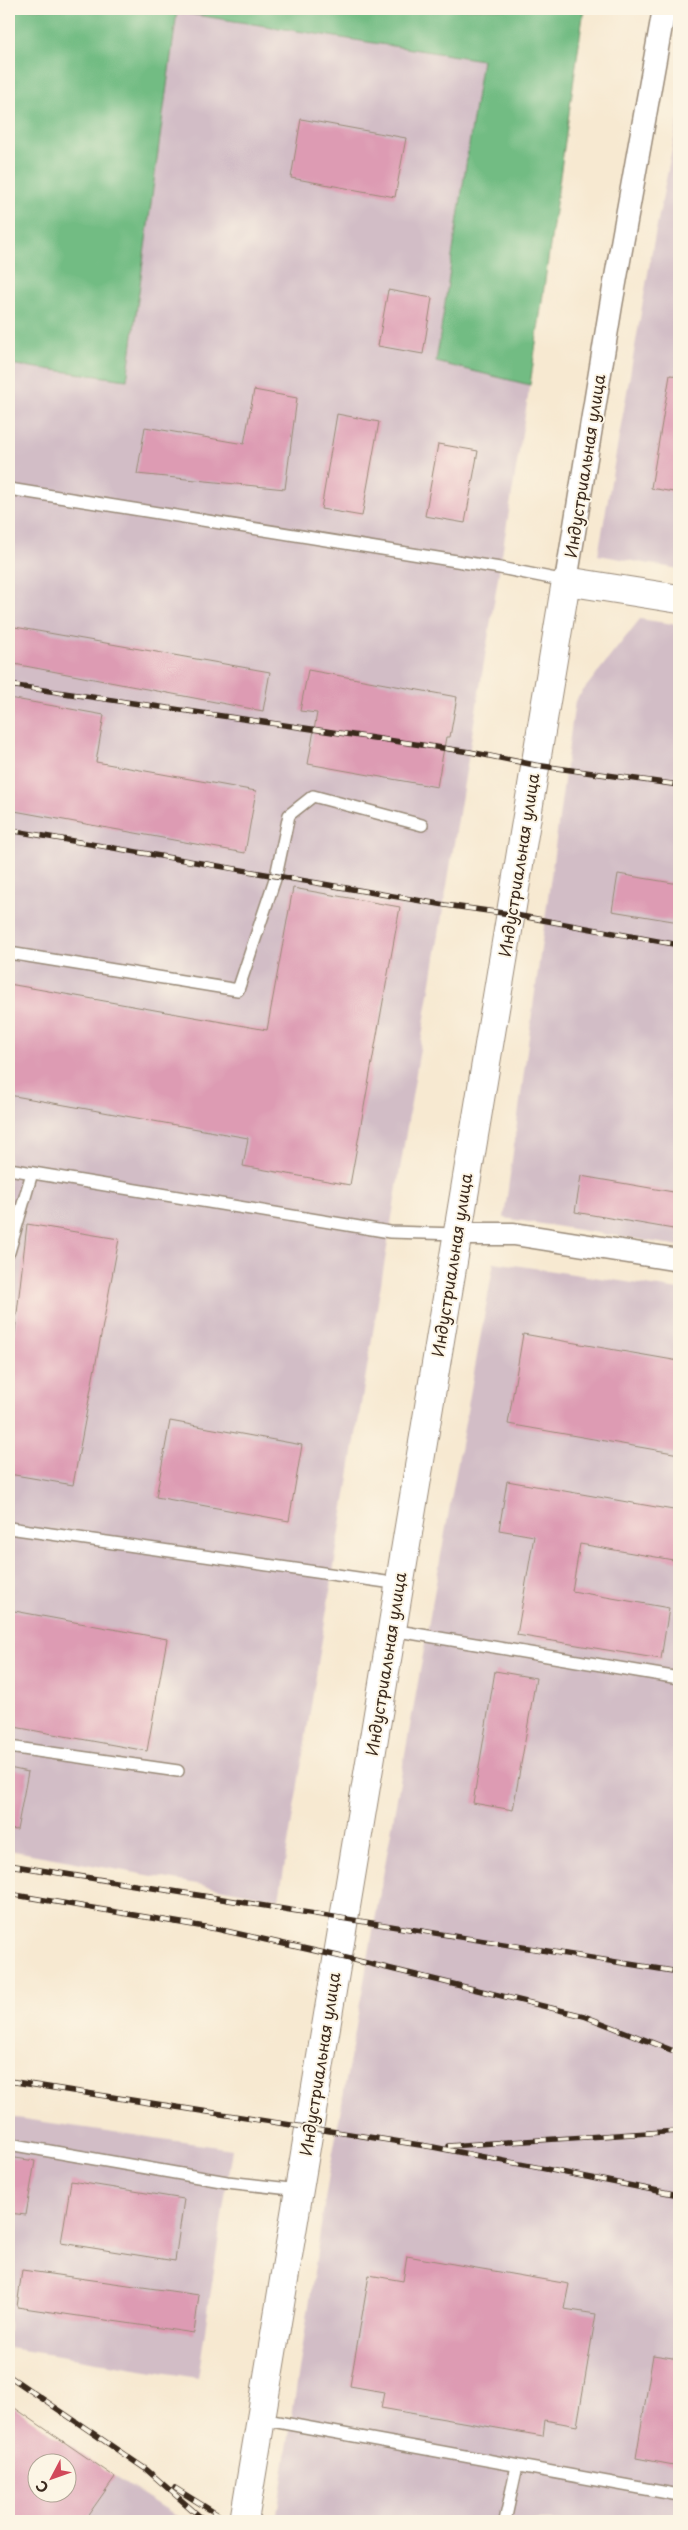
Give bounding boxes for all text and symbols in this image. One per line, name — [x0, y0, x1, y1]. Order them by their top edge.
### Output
street label: Индустриальная улица — [558, 372, 610, 559]
street label: Индустриальная улица — [492, 771, 544, 958]
street label: Индустриальная улица — [425, 1171, 477, 1358]
street label: Индустриальная улица — [359, 1570, 411, 1757]
street label: Индустриальная улица — [293, 1970, 345, 2157]
north arrow — [28, 2452, 78, 2502]
text: С — [30, 2476, 53, 2498]

